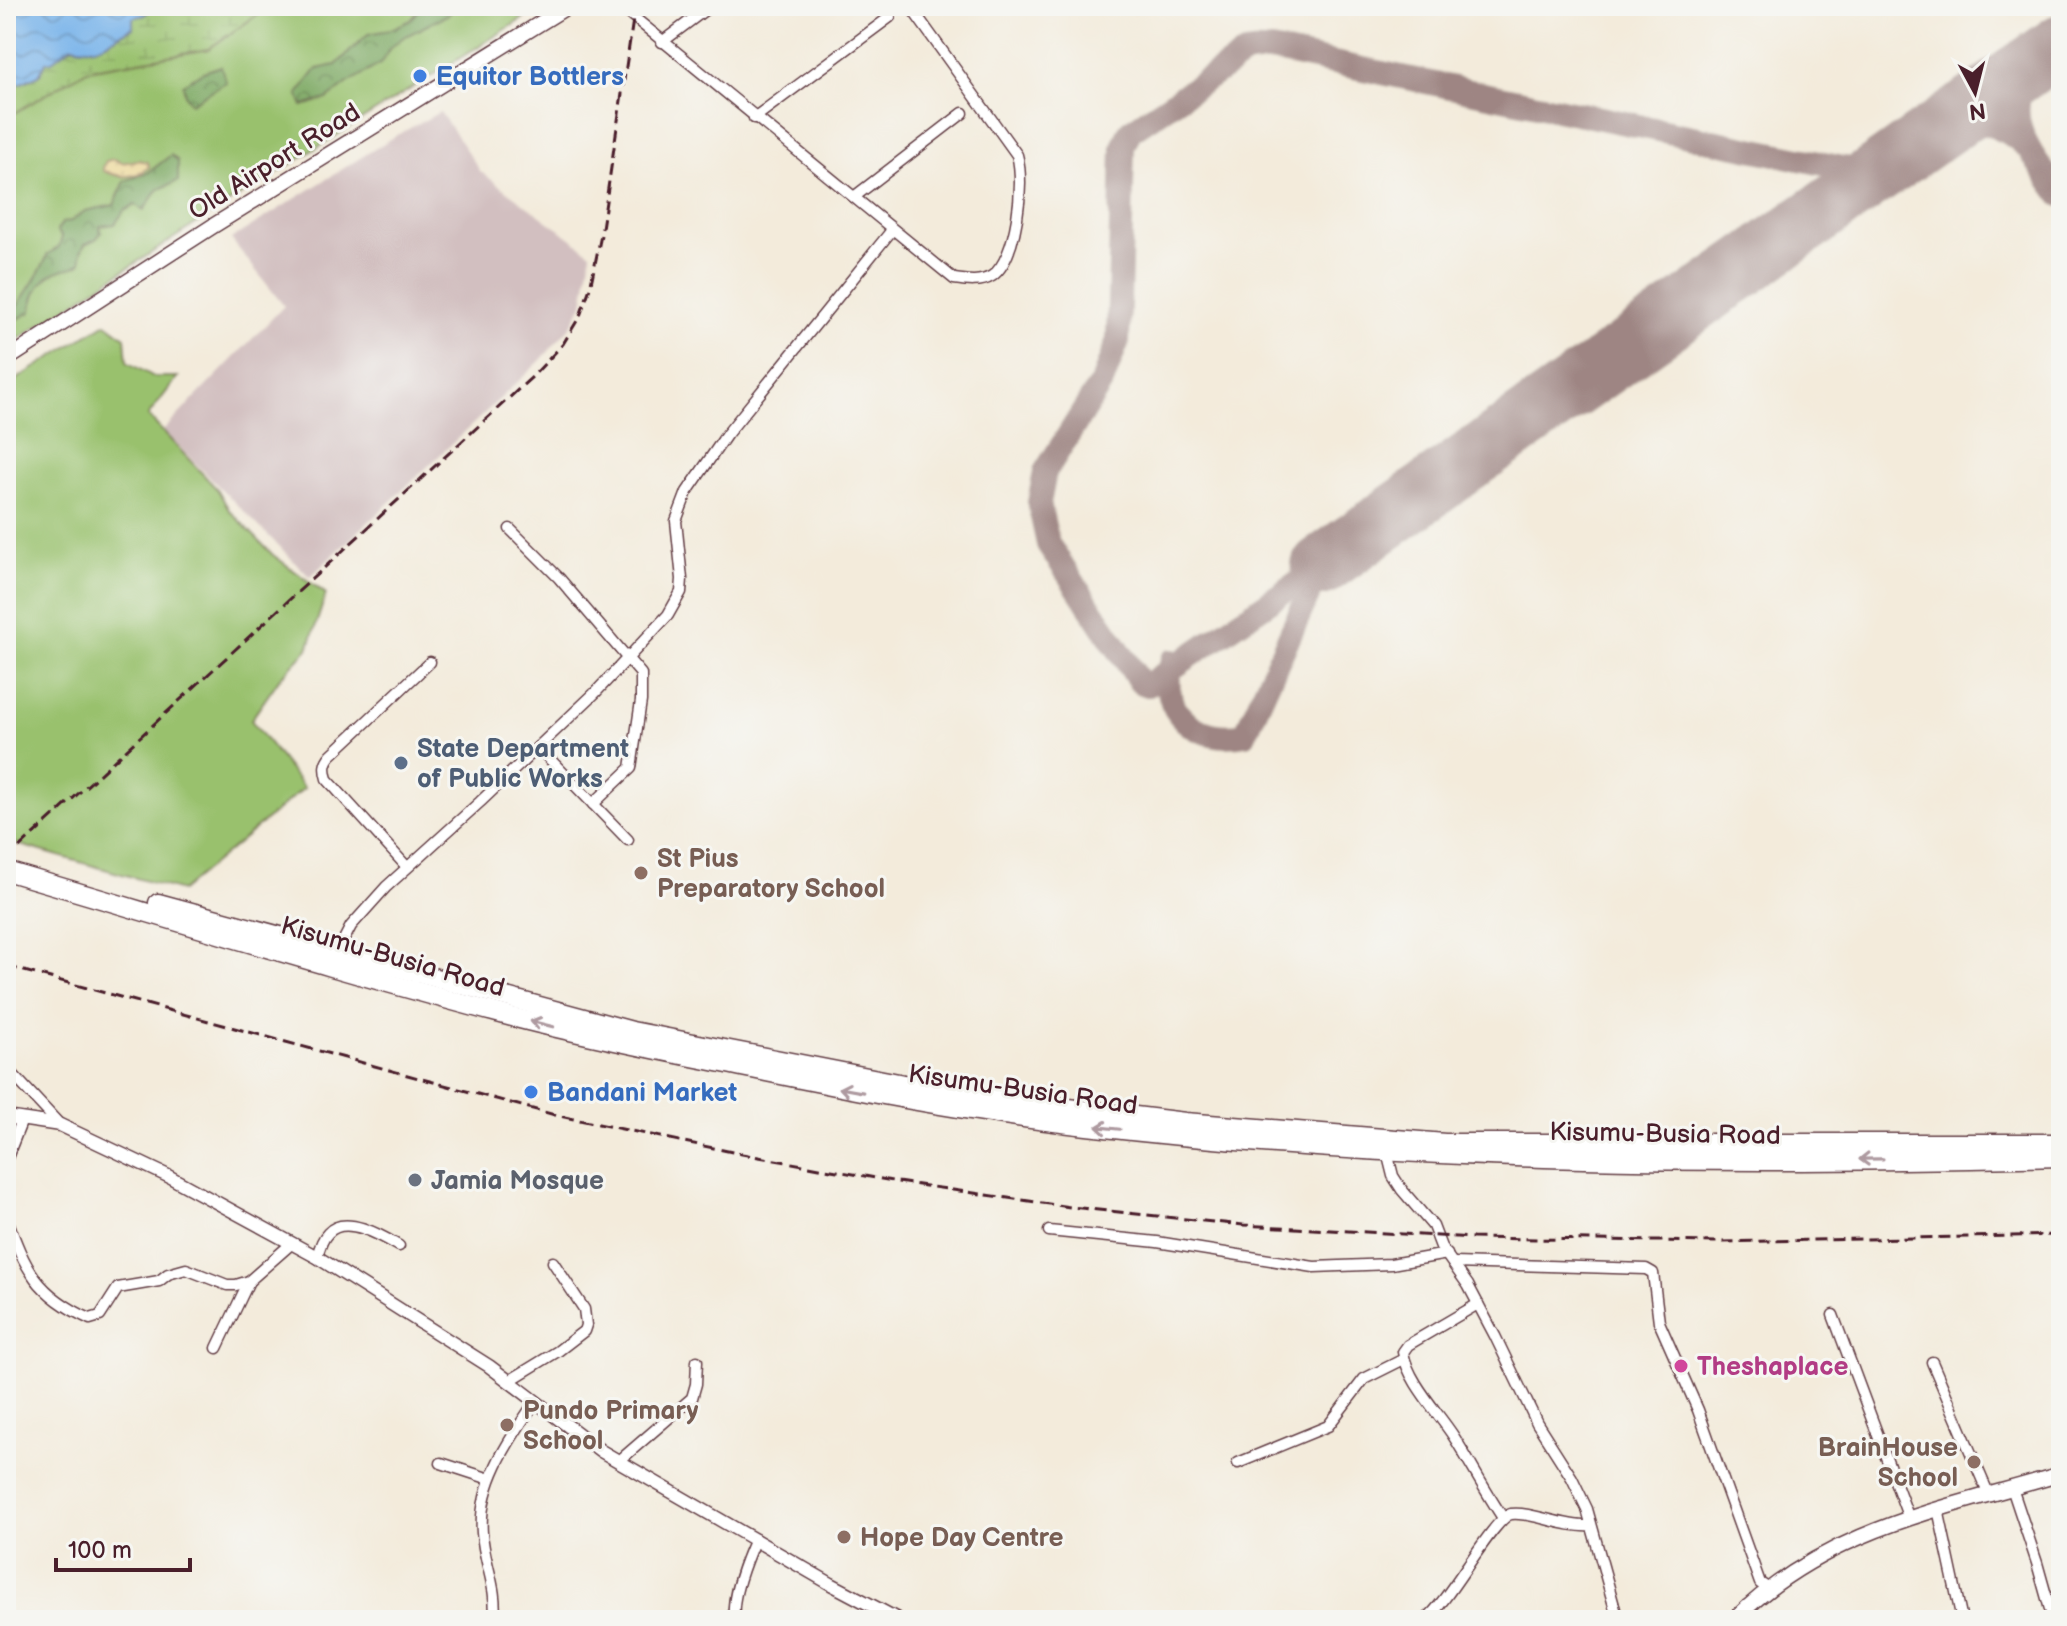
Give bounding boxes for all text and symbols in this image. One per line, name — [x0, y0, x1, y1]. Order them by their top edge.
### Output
north arrow — [1935, 52, 2015, 132]
place label: Equitor Bottlers — [436, 62, 624, 93]
marker: Equitor Bottlers — [411, 67, 429, 85]
text: N — [1967, 96, 1987, 125]
street label: Old Airport Road — [183, 97, 366, 227]
place label: State Department of Public Works — [417, 734, 629, 795]
marker: State Department of Public Works — [392, 754, 410, 772]
place label: St Pius Preparatory School — [657, 844, 885, 905]
marker: St Pius Preparatory School — [632, 864, 650, 882]
street label: Kisumu-Busia Road — [277, 911, 508, 1004]
one-way arrow — [530, 1016, 556, 1031]
street label: Kisumu-Busia Road — [906, 1059, 1140, 1122]
place label: Bandani Market — [547, 1078, 738, 1109]
one-way arrow — [839, 1081, 864, 1096]
marker: Bandani Market — [522, 1083, 540, 1101]
street label: Kisumu-Busia Road — [1549, 1117, 1781, 1152]
one-way arrow — [1095, 1121, 1122, 1136]
one-way arrow — [1858, 1152, 1885, 1167]
place label: Jamia Mosque — [431, 1166, 604, 1197]
marker: Jamia Mosque — [406, 1171, 424, 1189]
place label: Theshaplace — [1697, 1352, 1848, 1383]
marker: Theshaplace — [1672, 1357, 1690, 1375]
place label: Pundo Primary School — [523, 1396, 698, 1457]
marker: Pundo Primary School — [498, 1416, 516, 1434]
place label: BrainHouse School — [1818, 1433, 1958, 1494]
marker: BrainHouse School — [1965, 1453, 1983, 1471]
scale bar — [56, 1522, 190, 1572]
place label: Hope Day Centre — [860, 1523, 1063, 1554]
marker: Hope Day Centre — [835, 1528, 853, 1546]
text: 100 m — [68, 1536, 132, 1565]

